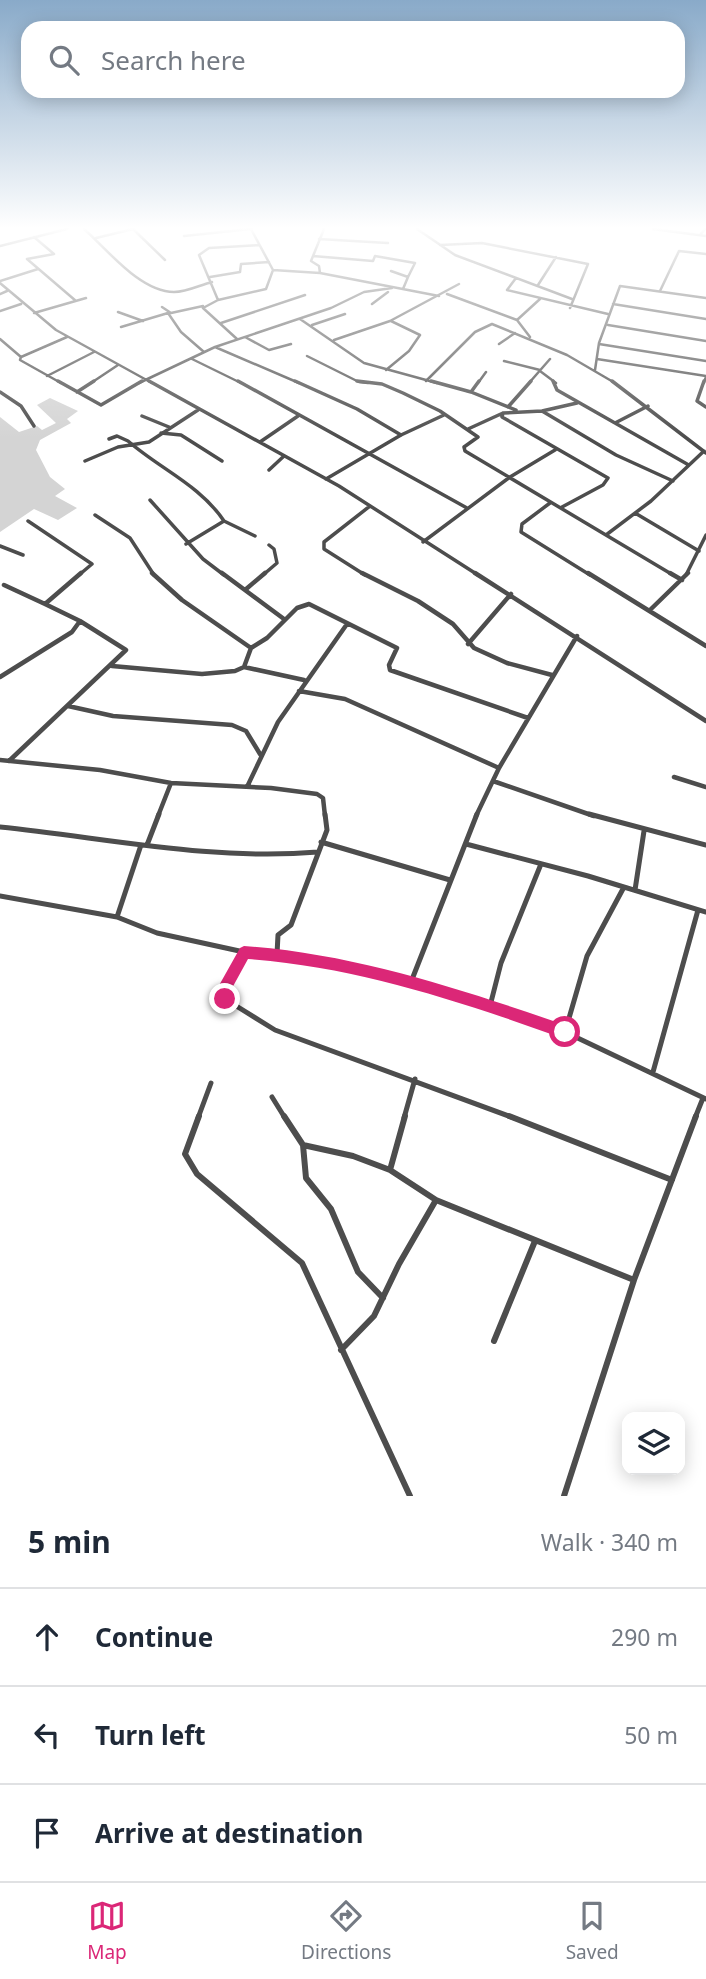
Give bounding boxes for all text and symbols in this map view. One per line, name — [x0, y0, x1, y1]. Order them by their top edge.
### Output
search box — [21, 21, 685, 98]
icon: search — [45, 41, 83, 79]
text: Search here — [101, 42, 246, 78]
route end — [209, 983, 240, 1014]
route start — [549, 1016, 580, 1047]
map controls — [622, 1412, 685, 1475]
button: layers — [622, 1412, 685, 1475]
text: 5 min — [28, 1521, 111, 1562]
text: Walk · 340 m — [541, 1526, 678, 1558]
icon: ahead — [28, 1618, 66, 1656]
text: Continue — [95, 1619, 213, 1655]
text: 290 m — [611, 1621, 678, 1653]
icon: left — [28, 1716, 66, 1754]
text: Turn left — [95, 1717, 206, 1753]
text: 50 m — [624, 1719, 678, 1751]
icon: arrive — [28, 1814, 66, 1852]
text: Arrive at destination — [95, 1815, 364, 1851]
tab: Map — [87, 1897, 127, 1965]
tab: Directions — [301, 1897, 391, 1965]
tab: Saved — [566, 1897, 619, 1965]

